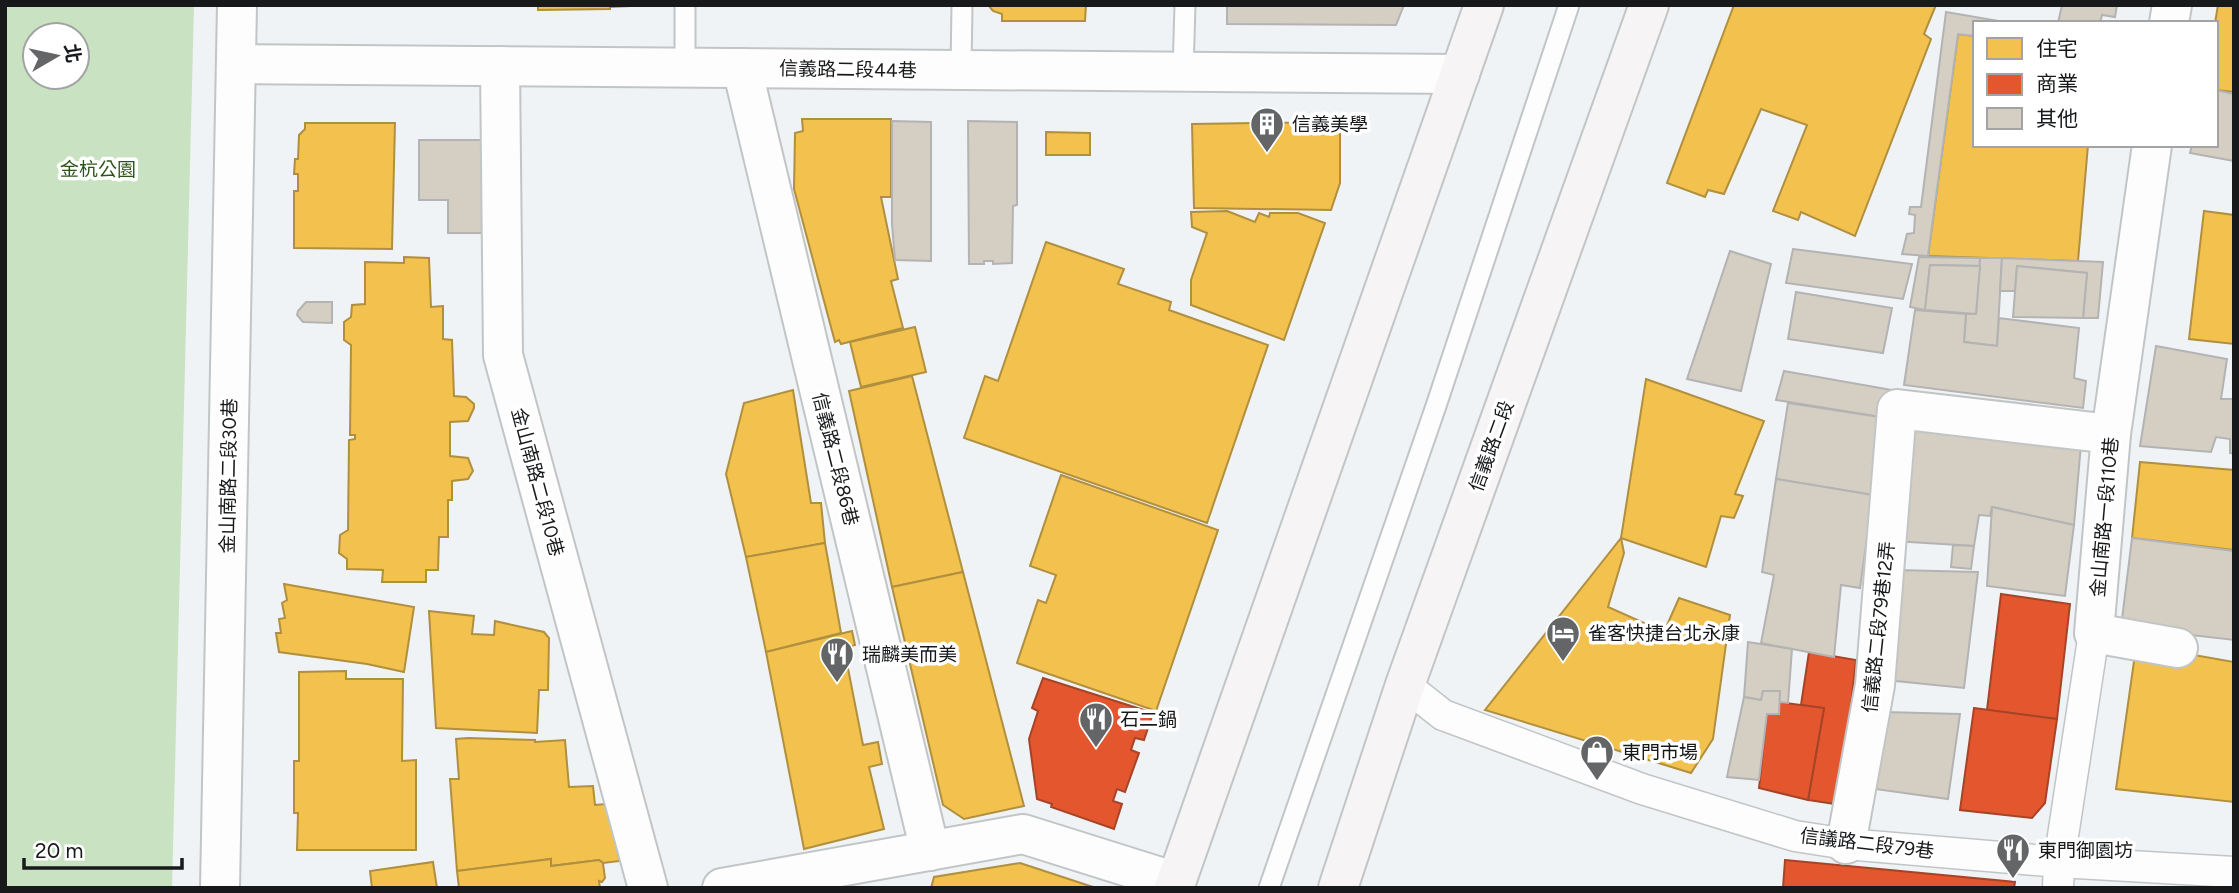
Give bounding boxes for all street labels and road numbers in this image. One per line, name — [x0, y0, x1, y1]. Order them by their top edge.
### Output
street label: 信義路二段44巷 — [779, 57, 917, 82]
street label: 信義路二段86巷 — [808, 390, 863, 528]
street label: 金山南路二段30巷 — [216, 398, 241, 554]
street label: 信義路二段 — [1464, 398, 1519, 495]
street label: 金山南路二段10巷 — [507, 405, 568, 559]
street label: 金山南路一段110巷 — [2086, 436, 2123, 598]
street label: 信義路二段79巷12弄 — [1858, 540, 1899, 714]
street label: 信議路二段79巷 — [1799, 824, 1935, 863]

